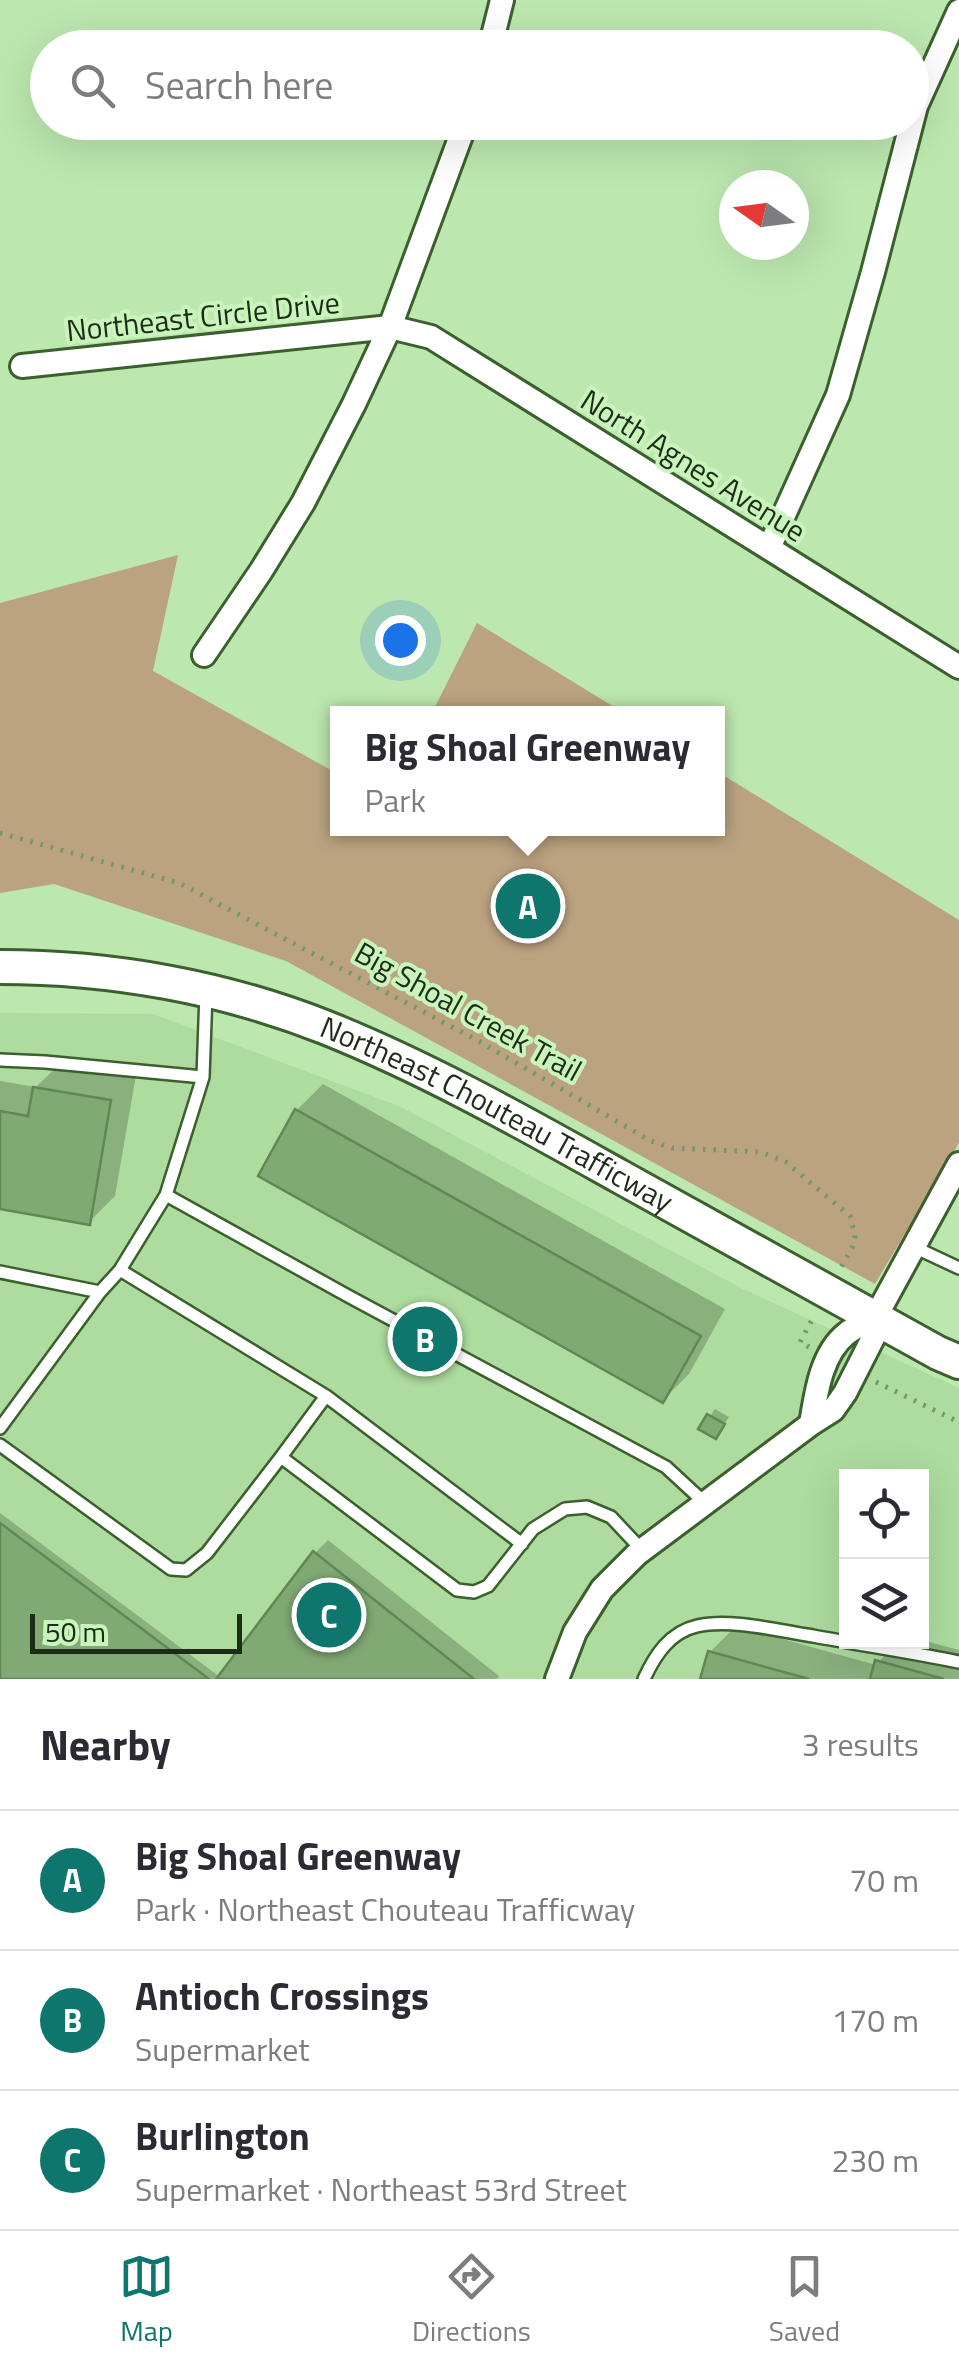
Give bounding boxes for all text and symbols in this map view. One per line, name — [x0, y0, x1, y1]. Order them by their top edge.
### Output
search box — [30, 30, 929, 140]
text: Search here — [145, 56, 333, 114]
icon: search — [65, 58, 120, 113]
north arrow — [719, 170, 809, 260]
street label: Northeast Circle Drive — [64, 279, 342, 353]
street label: North Agnes Avenue — [572, 377, 815, 553]
your location — [375, 615, 426, 666]
popup — [330, 706, 725, 836]
text: Big Shoal Greenway — [364, 718, 691, 776]
text: Park — [364, 776, 426, 824]
pin: A — [496, 868, 560, 944]
street label: Big Shoal Creek Trail — [346, 930, 590, 1093]
street label: Northeast Chouteau Trafficway — [314, 1004, 682, 1224]
pin: B — [392, 1302, 458, 1376]
map controls — [839, 1469, 929, 1649]
button: locate — [839, 1469, 929, 1559]
button: layers — [839, 1559, 929, 1649]
pin: C — [296, 1578, 362, 1652]
scale bar — [30, 1609, 242, 1654]
text: 50 m — [45, 1610, 106, 1653]
text: Nearby — [40, 1712, 171, 1776]
text: 3 results — [802, 1720, 919, 1768]
text: Big Shoal Greenway — [135, 1827, 461, 1885]
text: A — [63, 1856, 82, 1904]
text: 70 m — [849, 1856, 919, 1904]
text: Park · Northeast Chouteau Trafficway — [135, 1885, 635, 1933]
text: Antioch Crossings — [135, 1967, 429, 2025]
text: B — [63, 1996, 82, 2044]
text: 170 m — [831, 1996, 919, 2044]
text: Supermarket — [135, 2025, 310, 2073]
text: Burlington — [135, 2107, 310, 2165]
text: C — [64, 2136, 81, 2184]
text: 230 m — [831, 2136, 919, 2184]
text: Supermarket · Northeast 53rd Street — [135, 2165, 627, 2213]
tab: Map — [119, 2249, 174, 2352]
tab: Directions — [412, 2249, 531, 2352]
tab: Saved — [769, 2249, 840, 2352]

